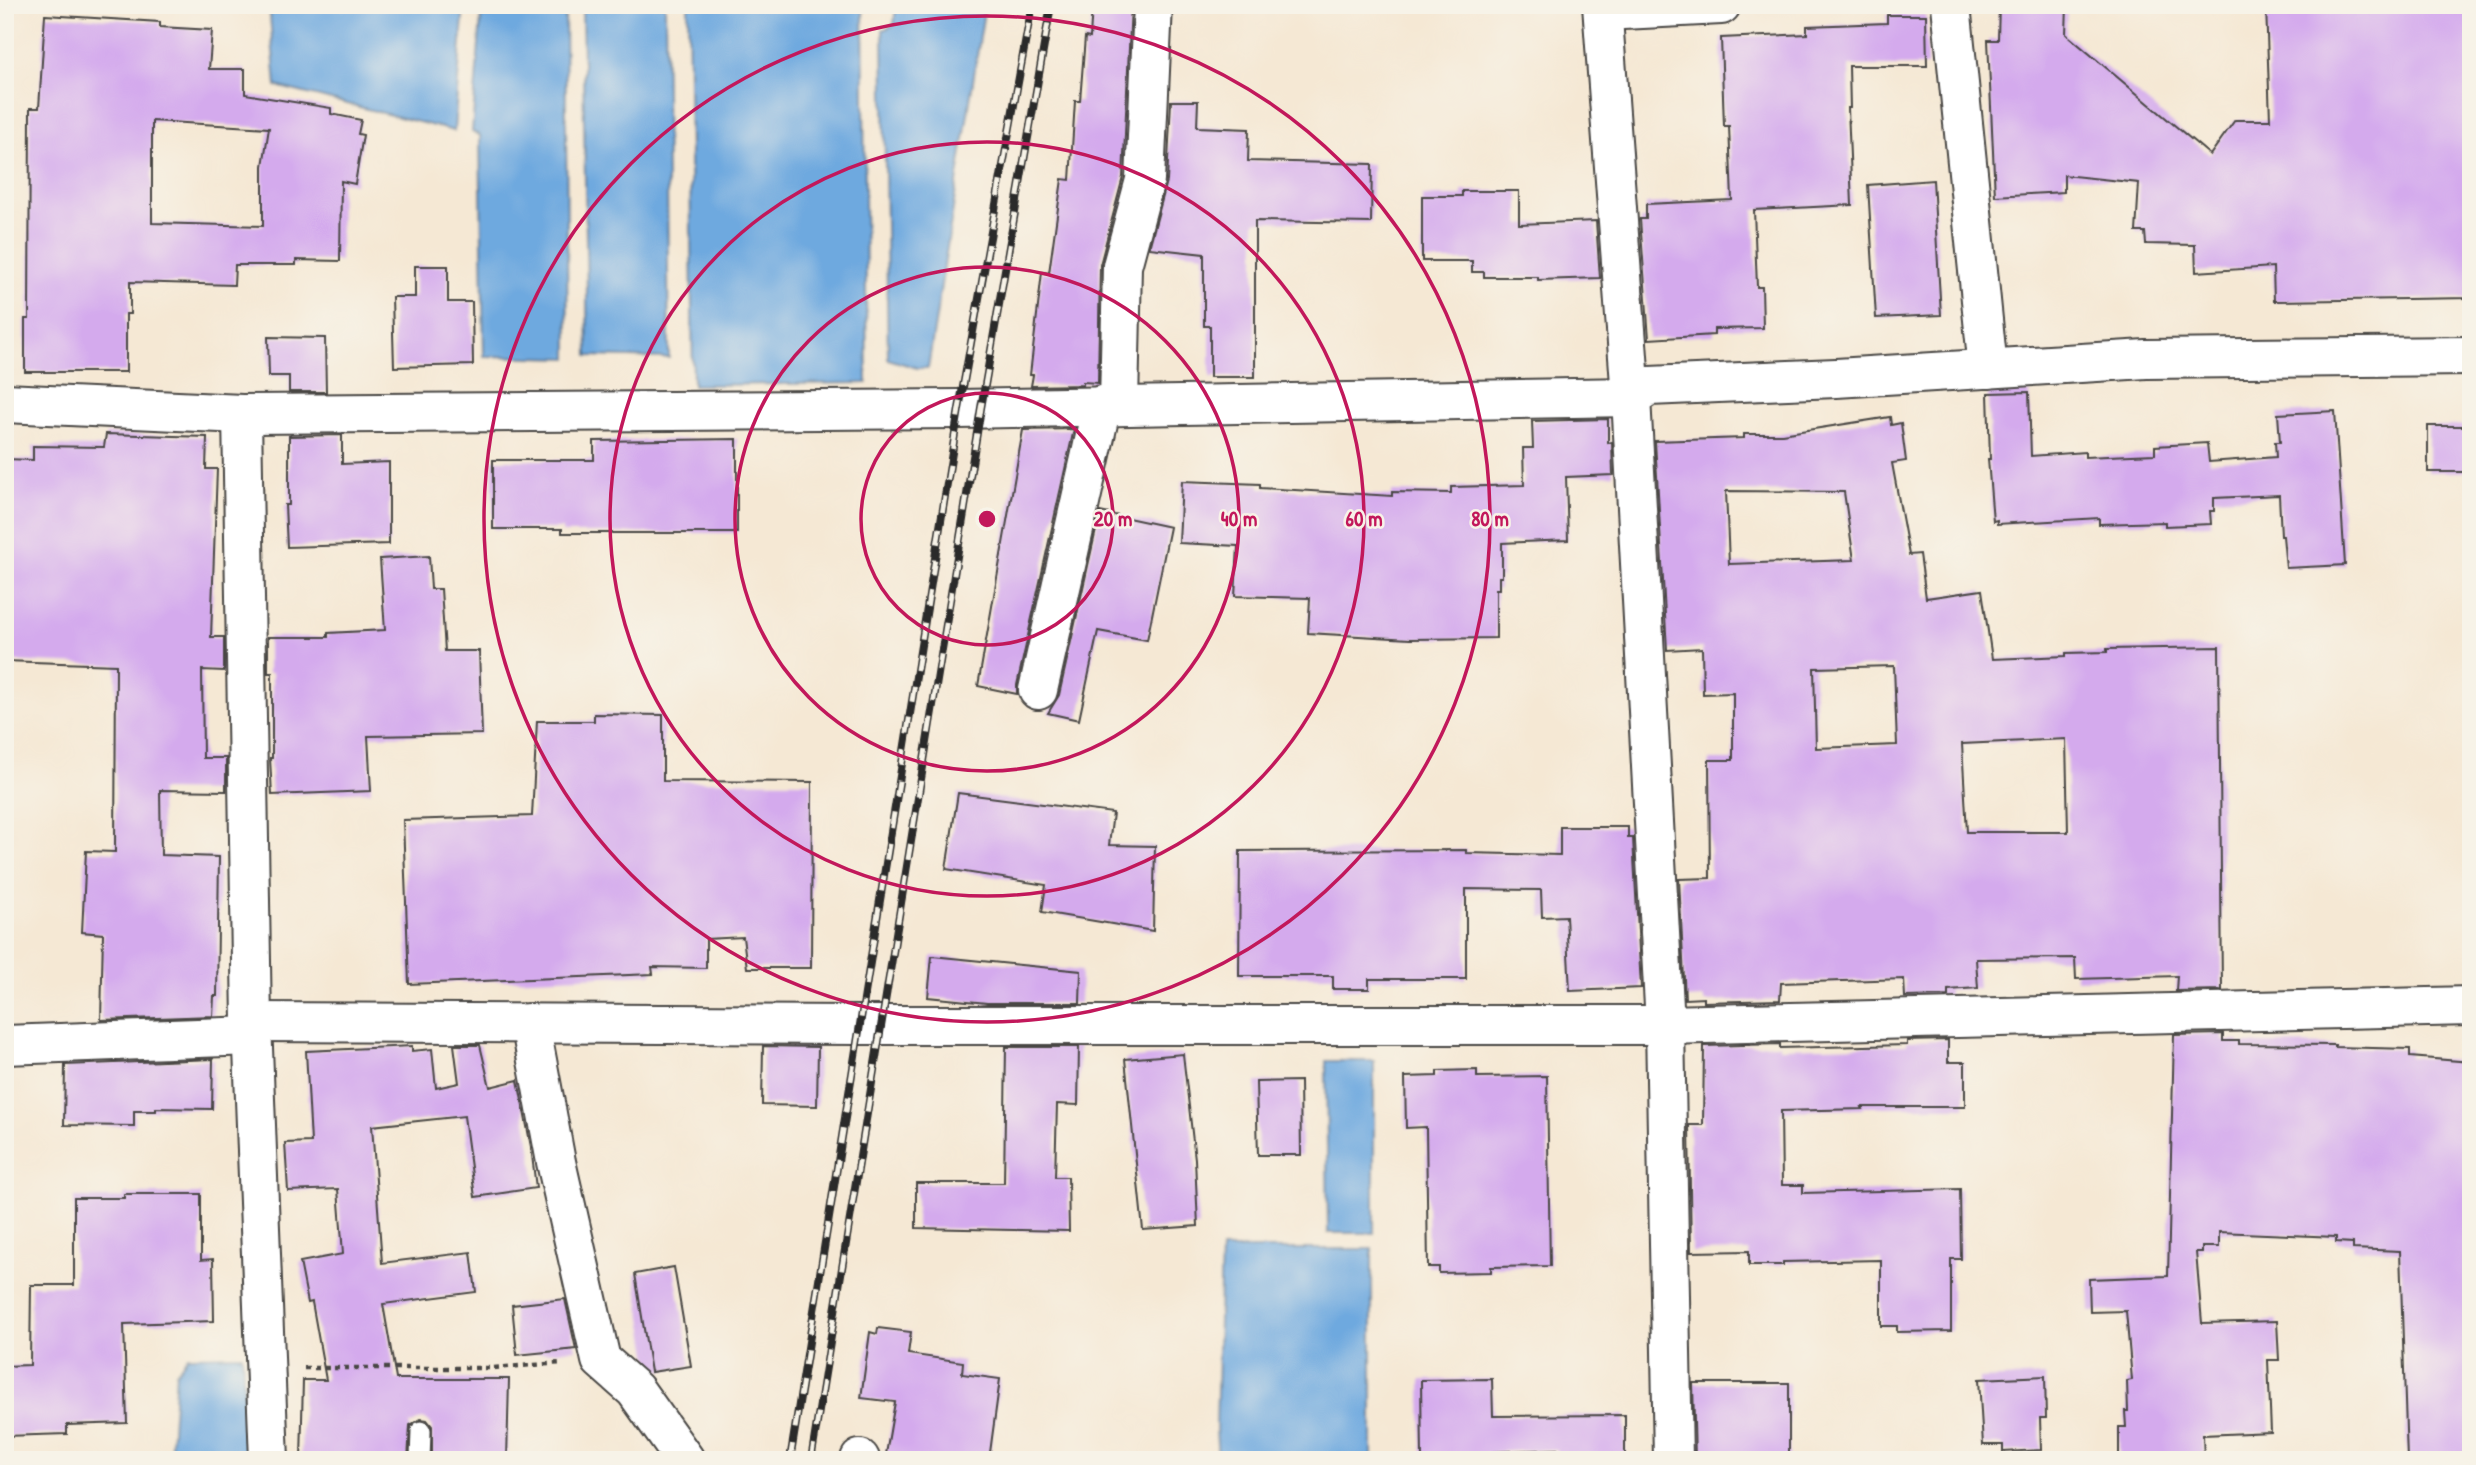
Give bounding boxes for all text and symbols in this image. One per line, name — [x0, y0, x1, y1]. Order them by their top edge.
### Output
text: 20 m — [1094, 504, 1132, 533]
text: 40 m — [1221, 504, 1257, 533]
text: 60 m — [1346, 504, 1382, 533]
text: 80 m — [1471, 504, 1509, 533]
centre of rings — [975, 507, 999, 531]

